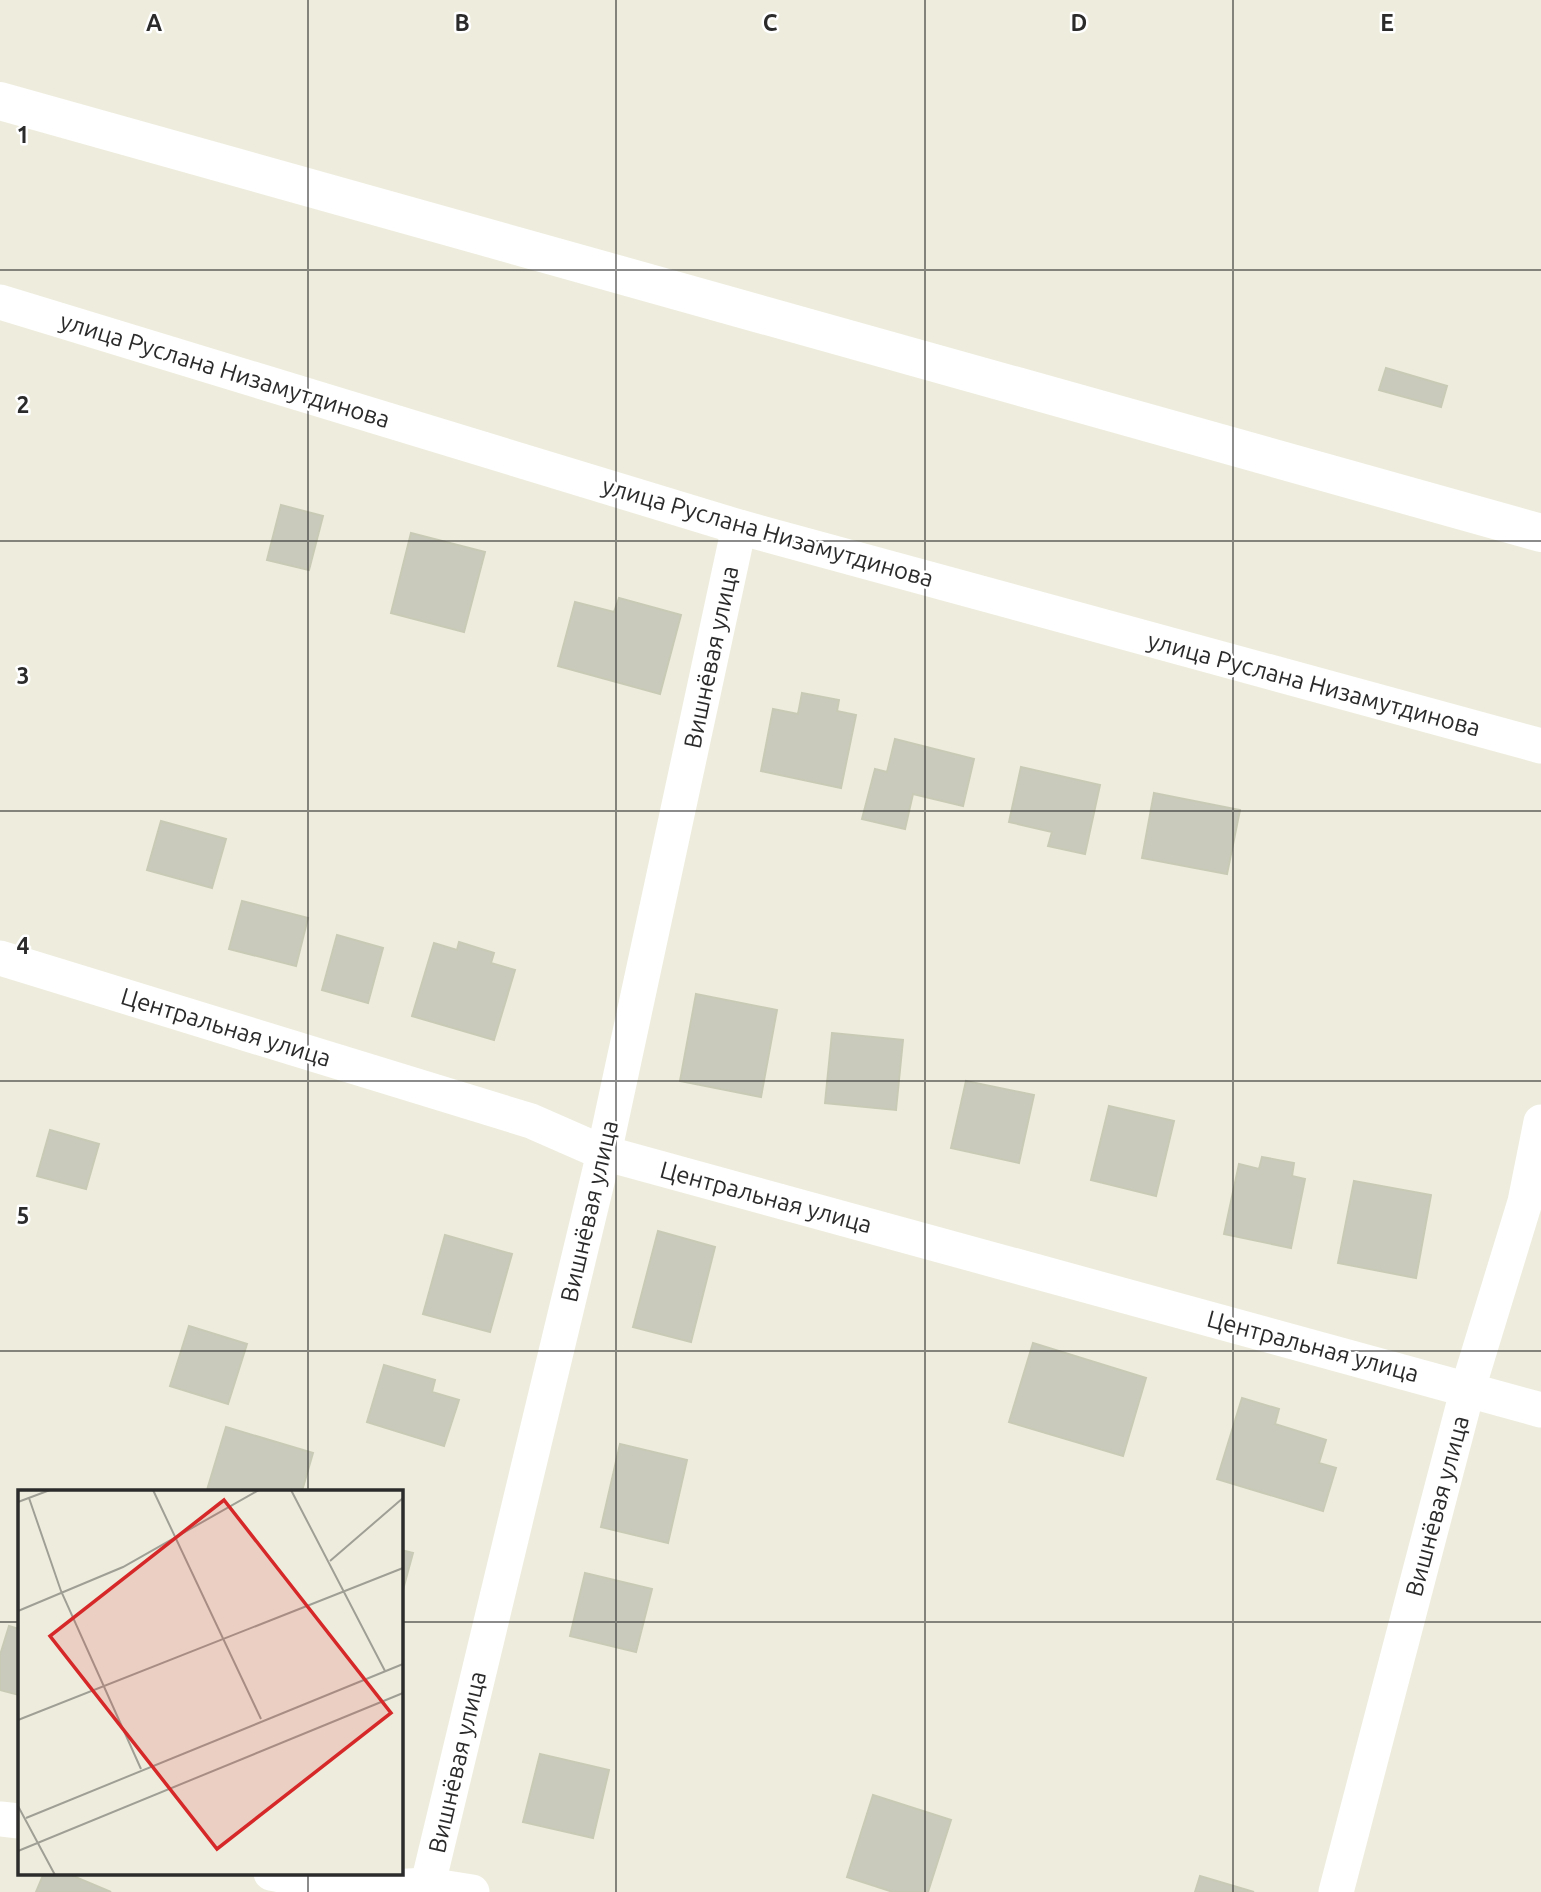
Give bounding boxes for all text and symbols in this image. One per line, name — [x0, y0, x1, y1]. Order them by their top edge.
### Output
text: A — [146, 10, 162, 35]
text: B — [454, 10, 470, 35]
text: C — [763, 10, 778, 35]
text: D — [1071, 10, 1087, 35]
text: E — [1380, 10, 1394, 35]
text: 1 — [17, 122, 29, 147]
street label: улица Руслана Низамутдинова — [57, 307, 393, 433]
text: 2 — [17, 392, 29, 417]
street label: улица Руслана Низамутдинова — [599, 472, 937, 592]
street label: Вишнёвая улица — [678, 563, 744, 751]
street label: улица Руслана Низамутдинова — [1145, 627, 1483, 741]
text: 3 — [17, 663, 29, 688]
text: 4 — [17, 933, 30, 958]
street label: Центральная улица — [118, 982, 334, 1072]
street label: Вишнёвая улица — [555, 1117, 623, 1305]
street label: Центральная улица — [657, 1156, 875, 1238]
text: 5 — [17, 1203, 29, 1228]
street label: Центральная улица — [1204, 1305, 1422, 1387]
street label: Вишнёвая улица — [1400, 1413, 1474, 1599]
inset map — [18, 1490, 402, 1874]
street label: Вишнёвая улица — [423, 1668, 491, 1856]

